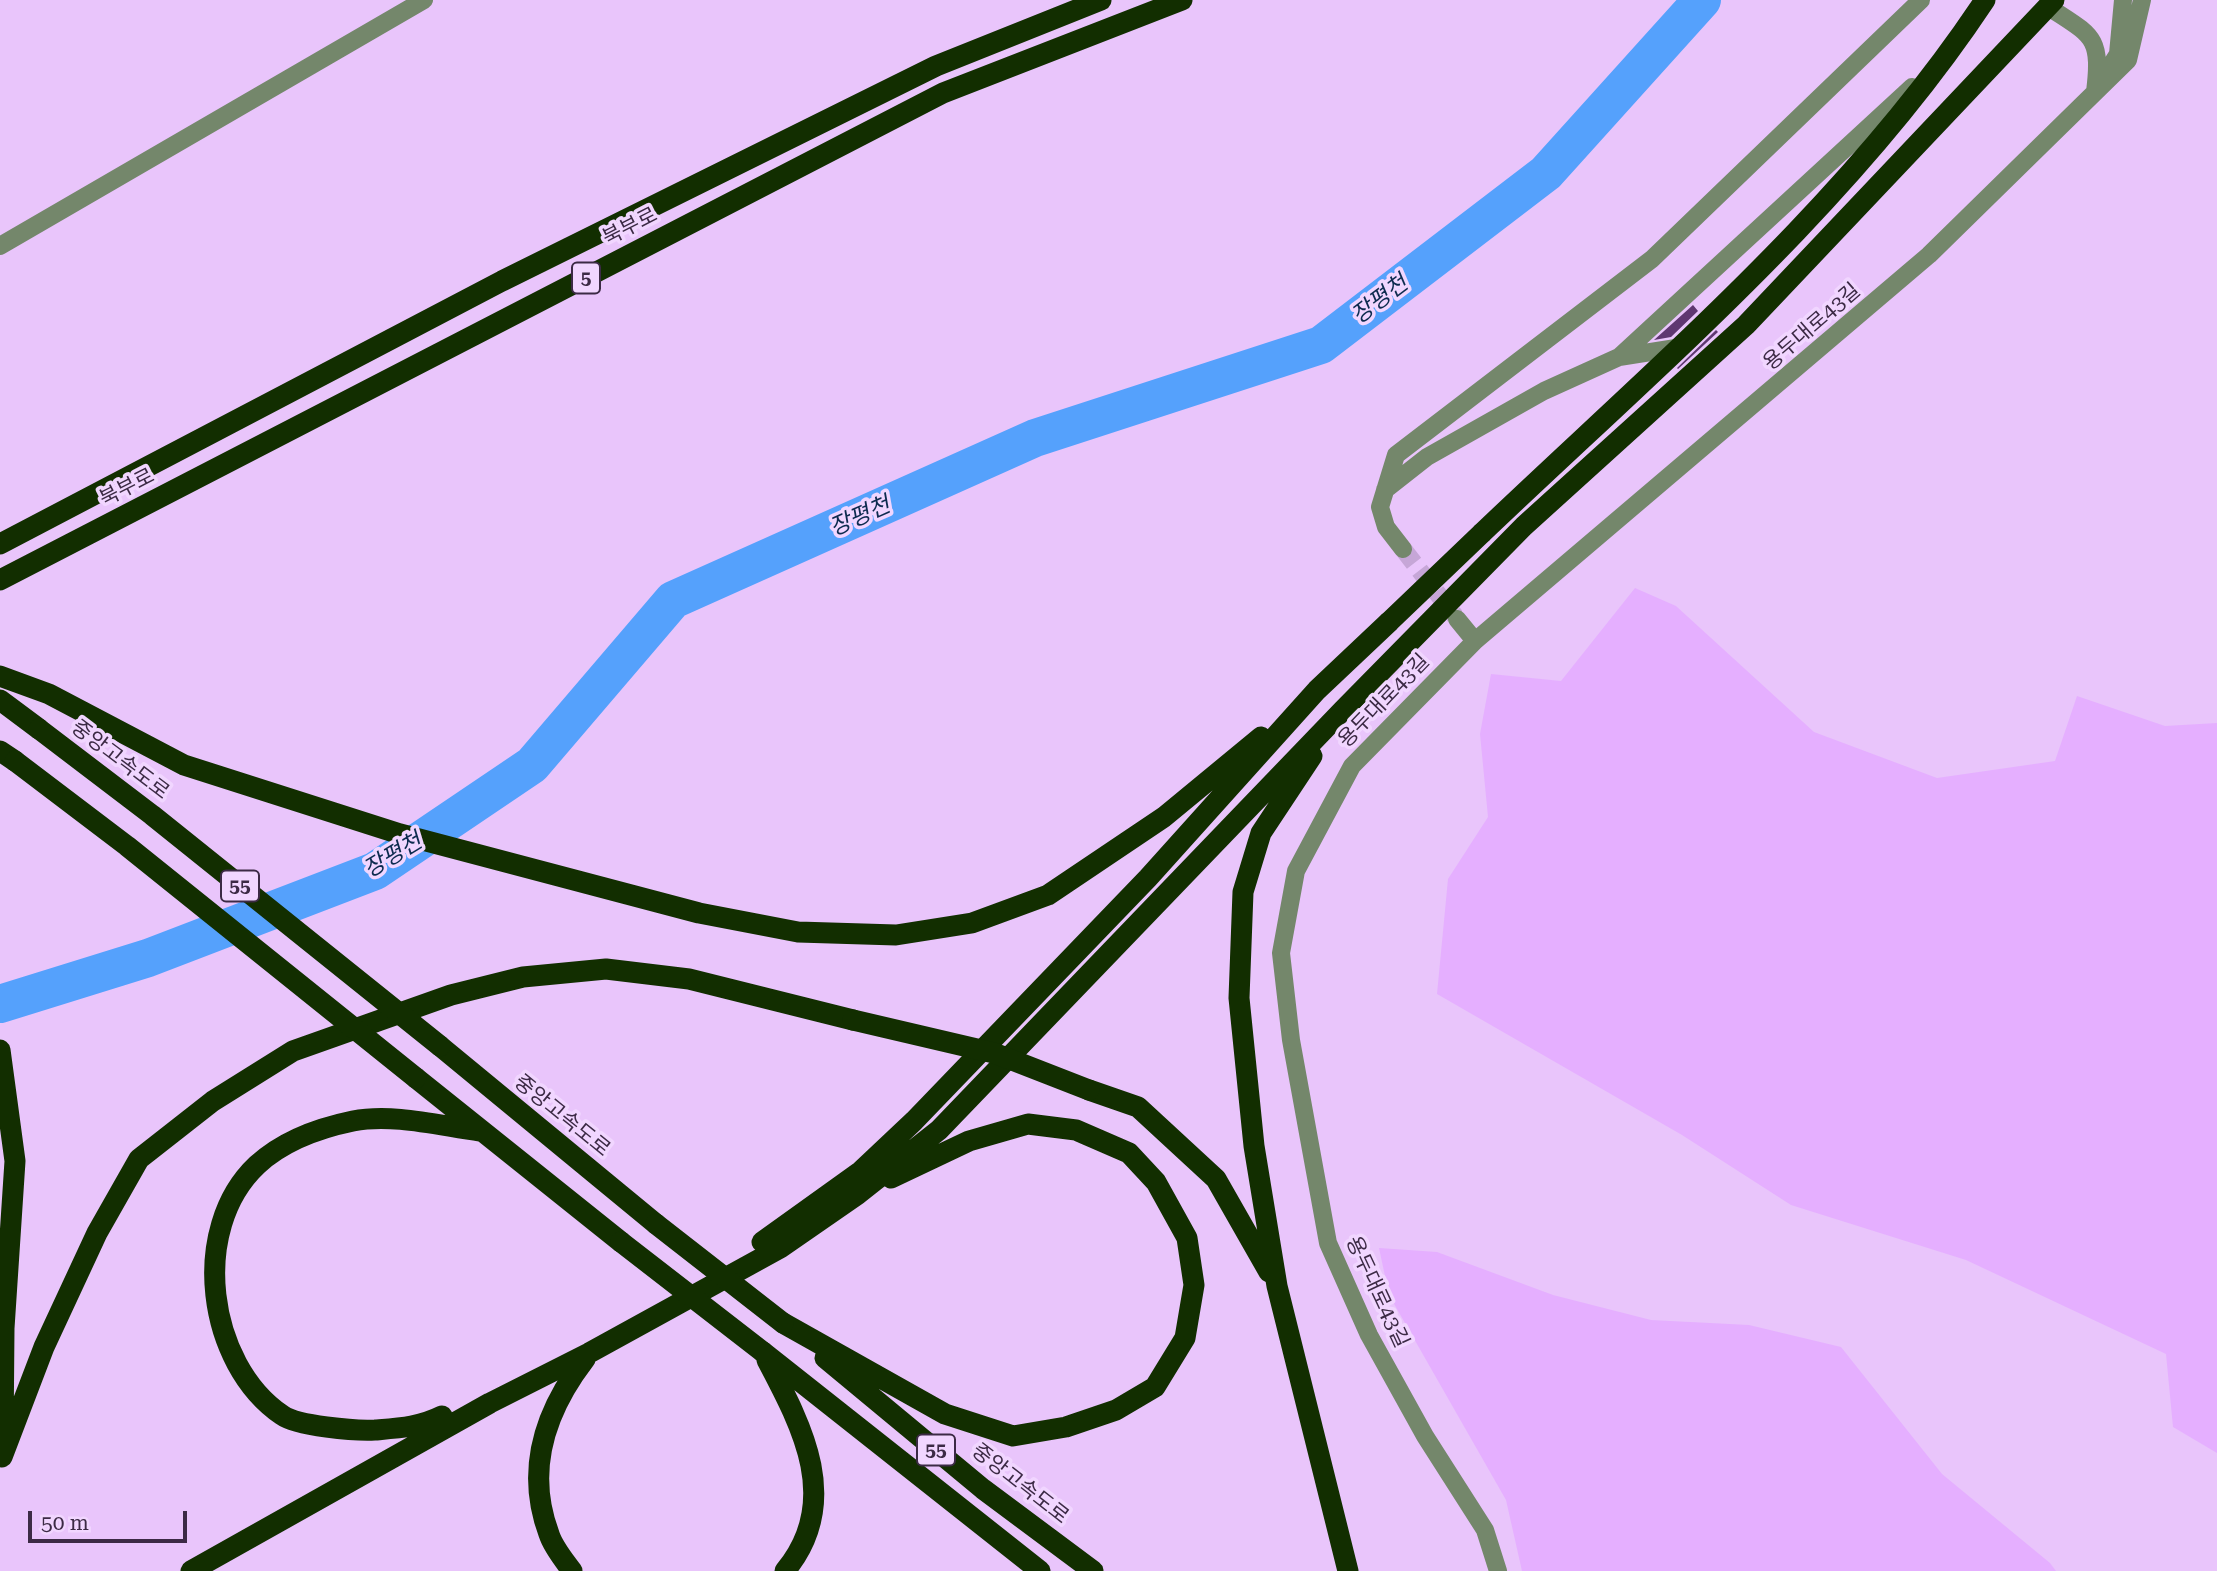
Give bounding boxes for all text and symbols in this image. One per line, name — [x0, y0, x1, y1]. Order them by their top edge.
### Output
street label: 북부로 — [598, 203, 662, 251]
road number: 5 — [572, 262, 600, 294]
water label: 장평천 — [1346, 270, 1414, 330]
street label: 용두대로43길 — [1758, 278, 1866, 376]
street label: 북부로 — [95, 464, 159, 512]
water label: 장평천 — [825, 491, 895, 543]
street label: 용두대로43길 — [1333, 649, 1435, 753]
street label: 중앙고속도로 — [66, 715, 174, 805]
water label: 장평천 — [359, 828, 427, 884]
road number: 55 — [221, 870, 259, 902]
street label: 중앙고속도로 — [509, 1070, 615, 1162]
street label: 용두대로43길 — [1340, 1232, 1414, 1352]
road number: 55 — [917, 1434, 955, 1466]
street label: 중앙고속도로 — [967, 1438, 1073, 1530]
scale bar — [32, 1498, 191, 1542]
text: 50 m — [41, 1511, 89, 1535]

